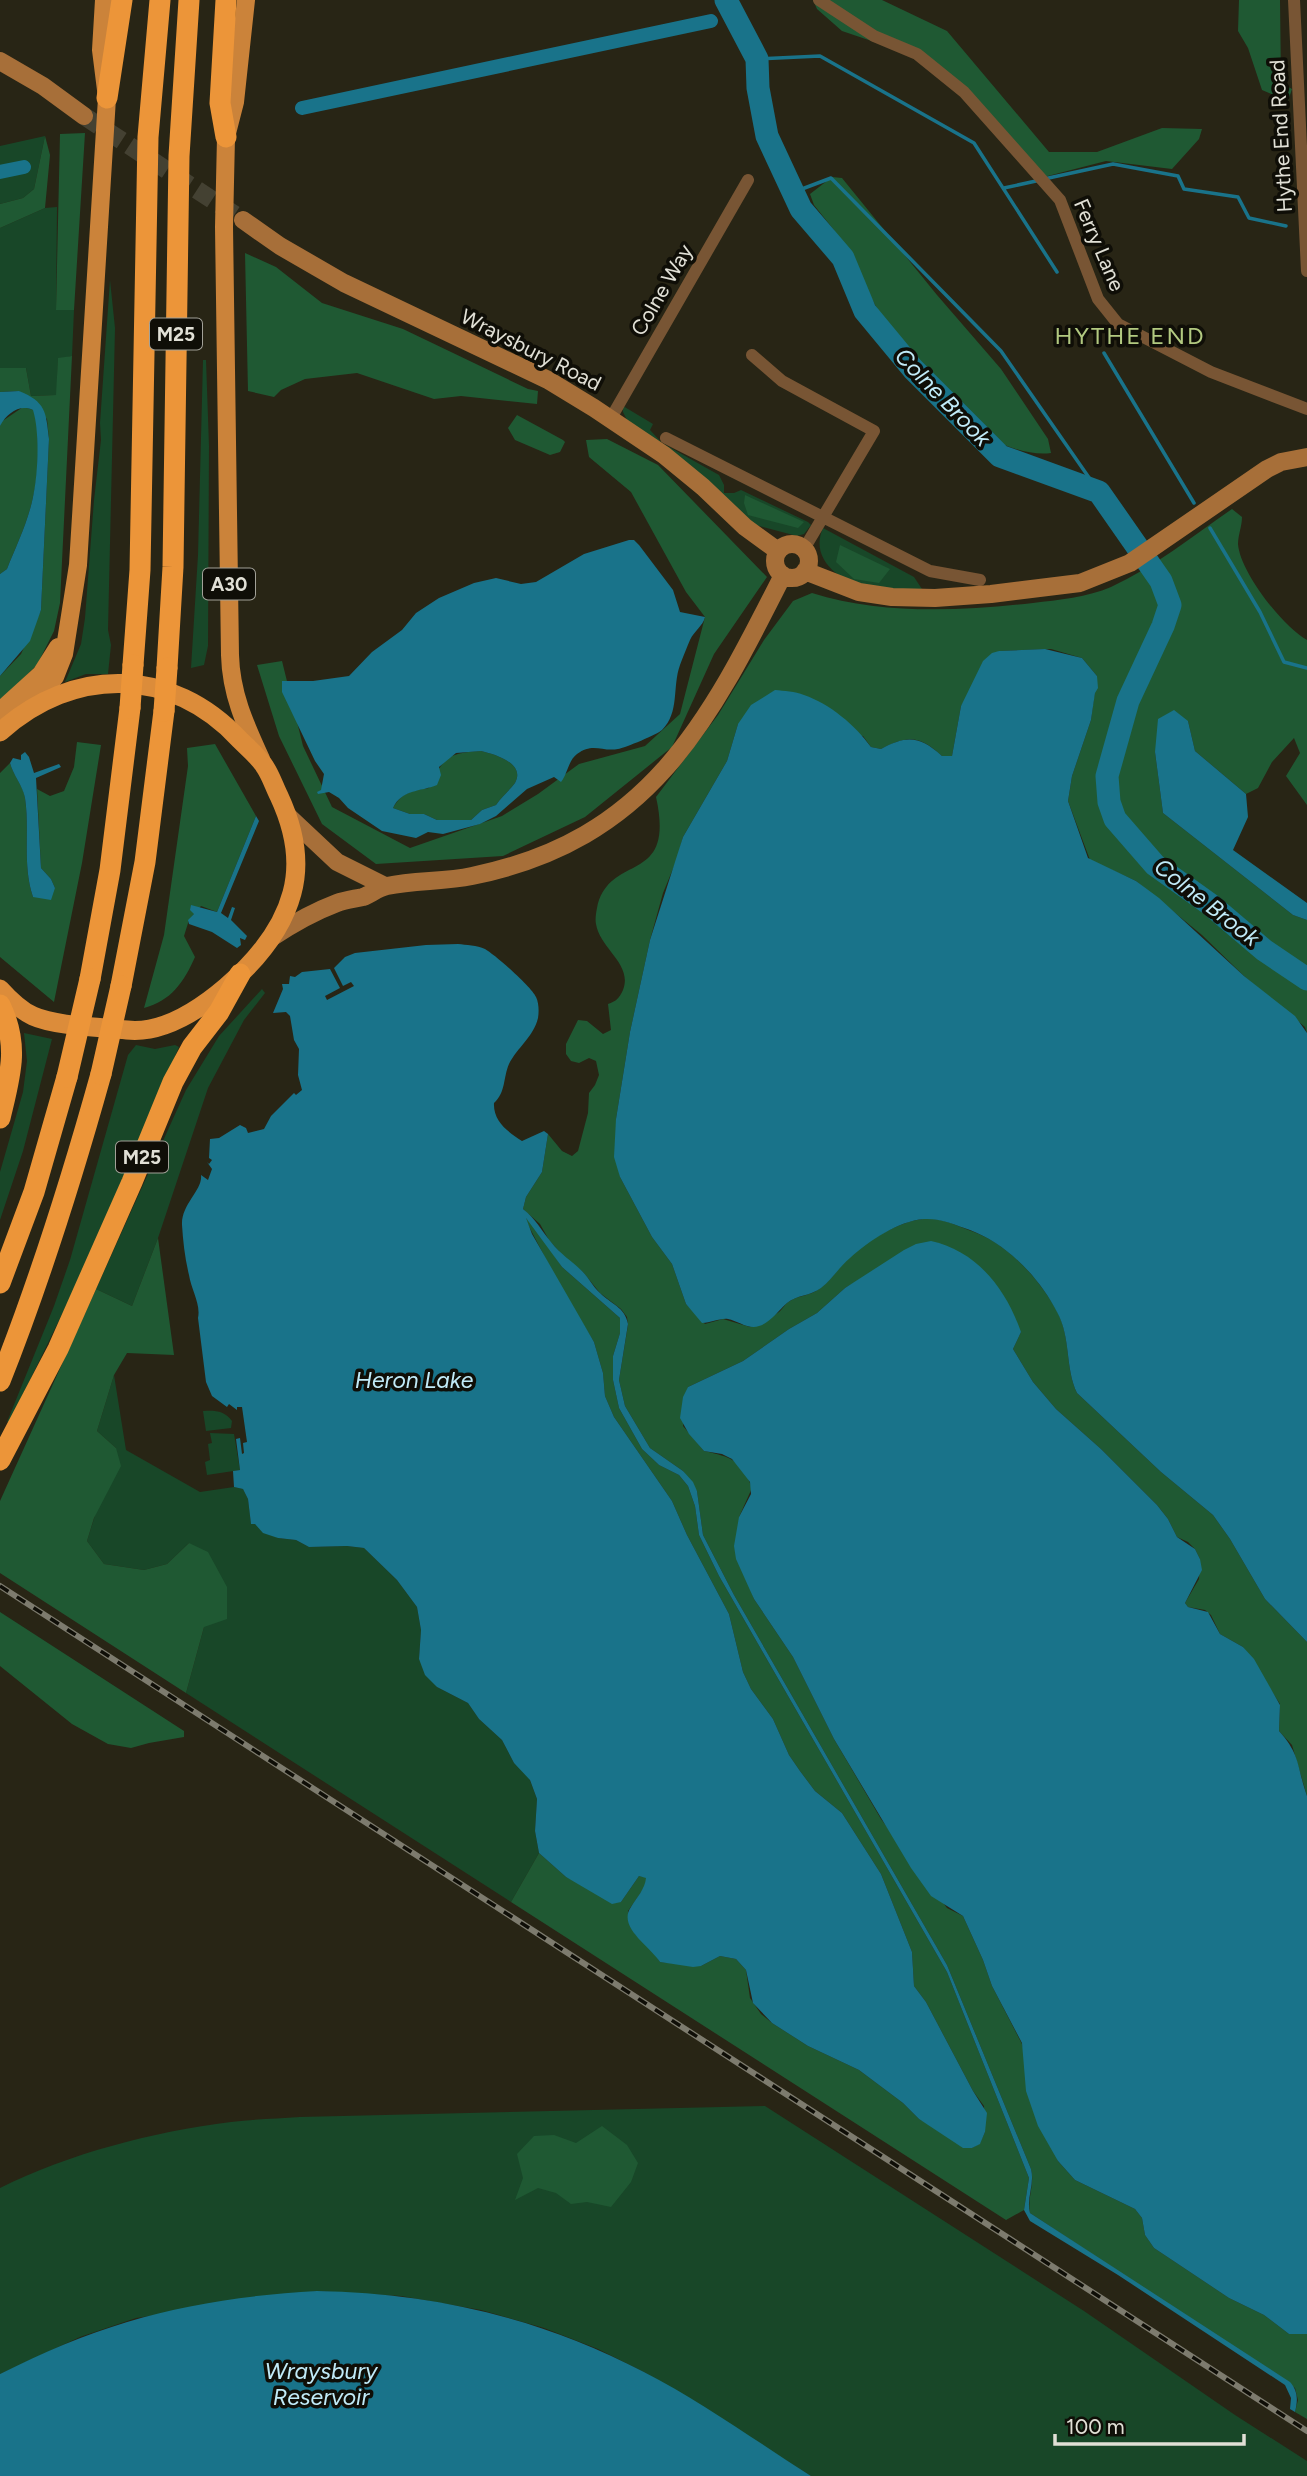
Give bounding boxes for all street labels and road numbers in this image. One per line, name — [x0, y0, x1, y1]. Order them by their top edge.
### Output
street label: Hythe End Road — [1264, 59, 1297, 213]
street label: Ferry Lane — [1069, 195, 1130, 295]
street label: Colne Way — [625, 240, 698, 340]
street label: Wraysbury Road — [457, 303, 606, 396]
road number: M25 — [150, 318, 202, 350]
road number: A30 — [203, 568, 255, 600]
road number: M25 — [116, 1142, 168, 1172]

